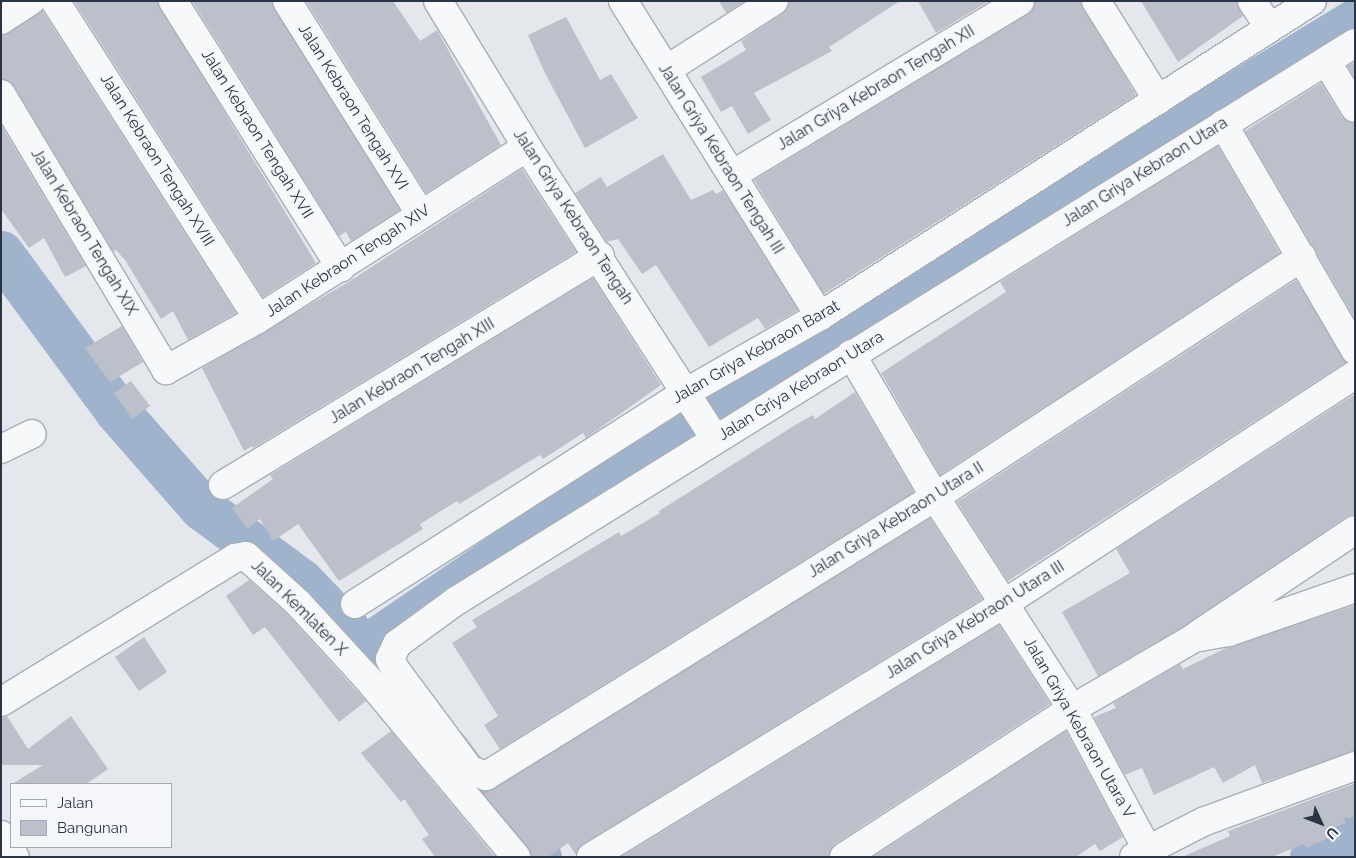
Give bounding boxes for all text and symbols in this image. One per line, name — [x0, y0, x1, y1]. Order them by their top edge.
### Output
street label: Jalan Kebraon Tengah XVI — [294, 20, 412, 194]
street label: Jalan Griya Kebraon Tengah XII — [774, 21, 978, 155]
street label: Jalan Kebraon Tengah XVII — [197, 46, 317, 222]
street label: Jalan Griya Kebraon Tengah III — [654, 60, 788, 258]
street label: Jalan Kebraon Tengah XVIII — [96, 70, 218, 250]
street label: Jalan Griya Kebraon Utara — [1059, 113, 1231, 231]
street label: Jalan Griya Kebraon Tengah — [509, 126, 637, 308]
street label: Jalan Kebraon Tengah XIX — [26, 145, 142, 319]
street label: Jalan Kebraon Tengah XIV — [262, 200, 434, 322]
street label: Jalan Griya Kebraon Barat — [669, 296, 843, 408]
street label: Jalan Kebraon Tengah XIII — [326, 314, 498, 428]
street label: Jalan Griya Kebraon Utara — [715, 327, 887, 445]
street label: Jalan Griya Kebraon Utara II — [805, 458, 987, 582]
street label: Jalan Kemlaten X — [247, 556, 351, 660]
street label: Jalan Griya Kebraon Utara III — [882, 557, 1068, 683]
street label: Jalan Griya Kebraon Utara V — [1019, 634, 1139, 822]
legend — [10, 783, 172, 848]
text: Jalan — [57, 794, 93, 812]
north arrow — [1296, 798, 1346, 848]
text: Bangunan — [57, 819, 128, 837]
text: U — [1323, 824, 1341, 843]

